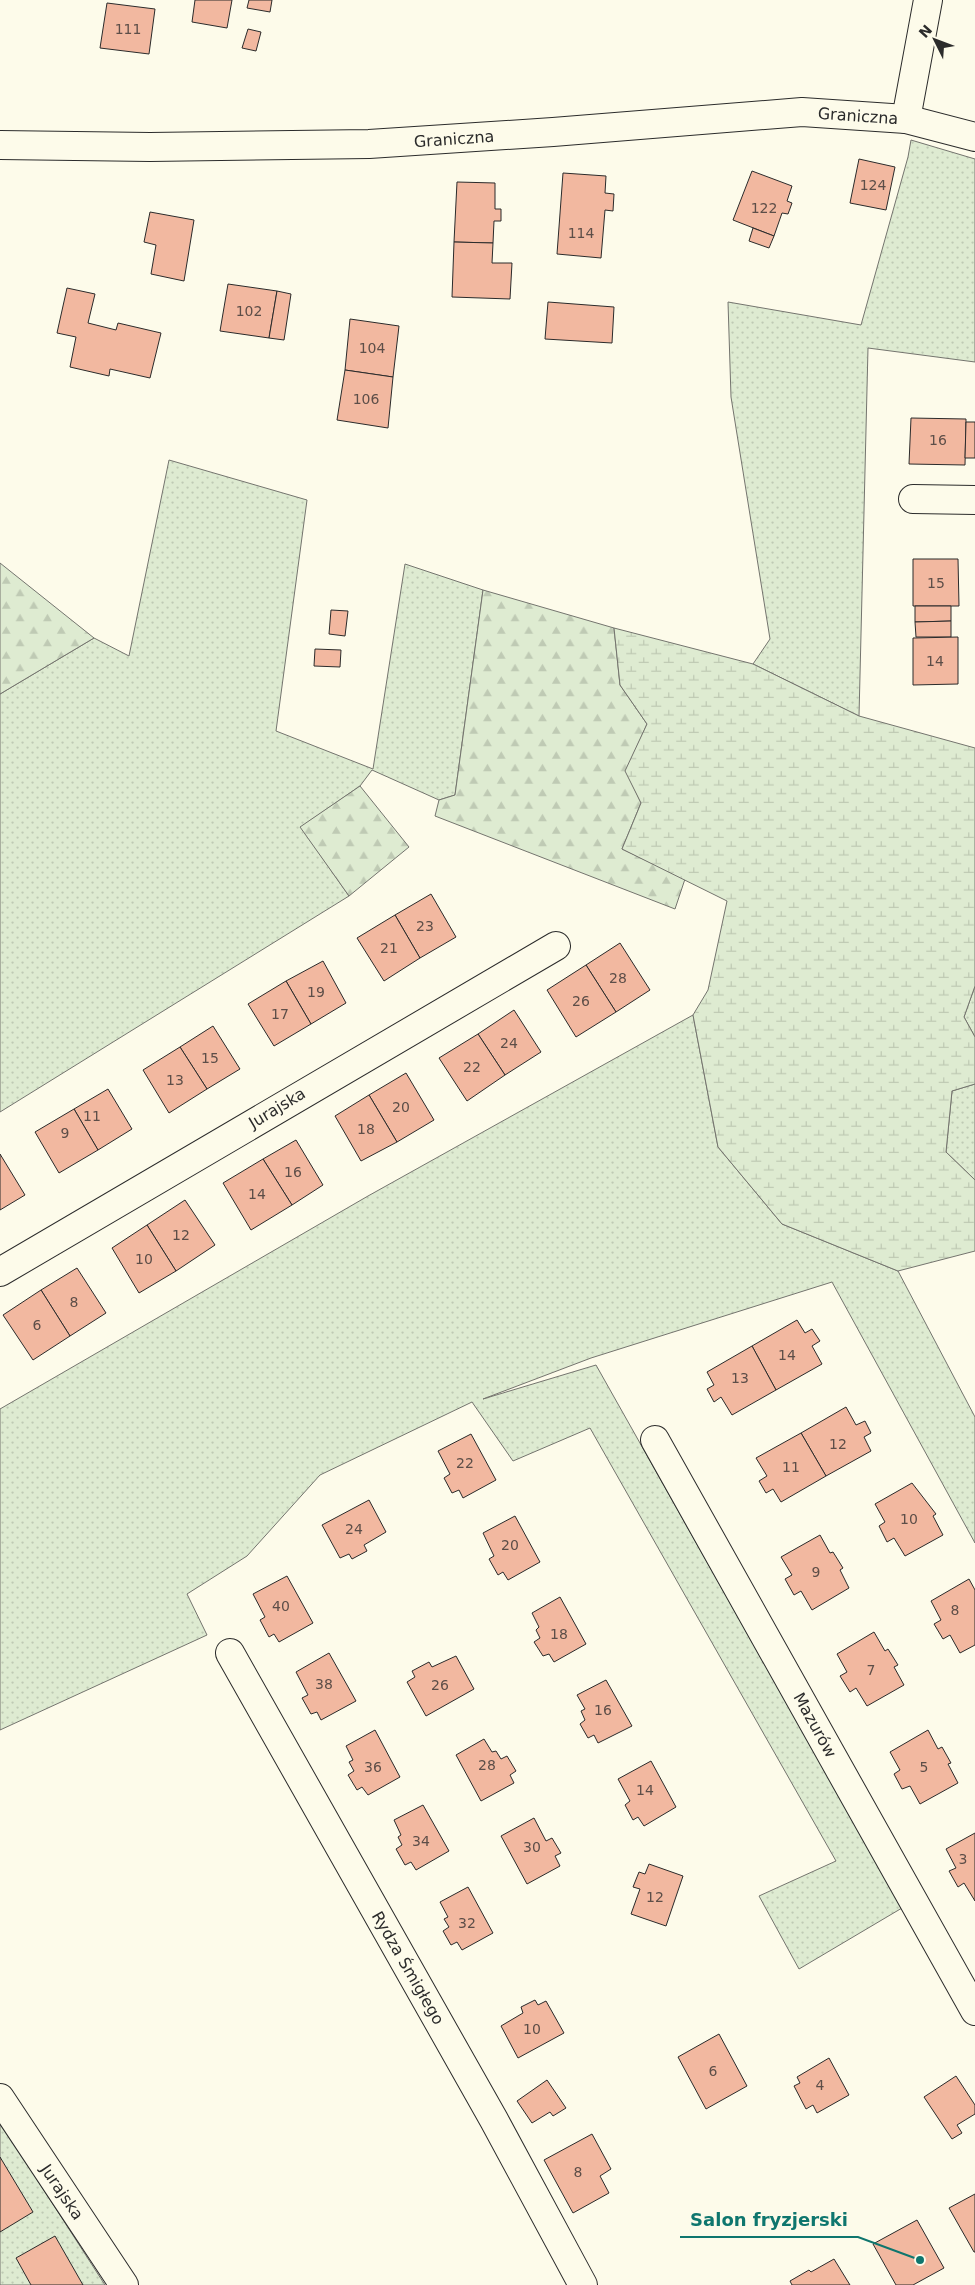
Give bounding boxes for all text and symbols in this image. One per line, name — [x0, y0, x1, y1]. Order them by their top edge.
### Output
north arrow — [910, 15, 960, 65]
house number: 111 — [115, 21, 141, 37]
text: N — [915, 22, 935, 41]
street label: Graniczna — [817, 104, 899, 128]
street label: Graniczna — [413, 127, 495, 151]
house number: 124 — [860, 177, 886, 193]
house number: 122 — [751, 200, 777, 216]
house number: 114 — [568, 225, 594, 241]
house number: 102 — [236, 303, 262, 319]
house number: 104 — [359, 340, 385, 356]
house number: 106 — [353, 391, 379, 407]
house number: 16 — [929, 432, 947, 448]
house number: 15 — [927, 575, 945, 591]
house number: 14 — [926, 653, 944, 669]
house number: 23 — [416, 918, 434, 934]
house number: 21 — [380, 940, 398, 956]
house number: 28 — [609, 970, 627, 986]
house number: 19 — [307, 984, 325, 1000]
house number: 26 — [572, 993, 590, 1009]
house number: 17 — [271, 1006, 289, 1022]
house number: 24 — [500, 1035, 518, 1051]
house number: 15 — [201, 1050, 219, 1066]
house number: 22 — [463, 1059, 481, 1075]
house number: 13 — [166, 1072, 184, 1088]
street label: Jurajska — [244, 1084, 309, 1133]
house number: 20 — [392, 1099, 410, 1115]
house number: 11 — [83, 1108, 101, 1124]
house number: 18 — [357, 1121, 375, 1137]
house number: 9 — [61, 1125, 69, 1141]
house number: 16 — [284, 1164, 302, 1180]
house number: 14 — [248, 1186, 266, 1202]
house number: 12 — [172, 1227, 190, 1243]
house number: 10 — [135, 1251, 153, 1267]
house number: 8 — [70, 1294, 78, 1310]
house number: 6 — [33, 1317, 42, 1333]
house number: 14 — [778, 1347, 796, 1363]
house number: 13 — [731, 1370, 749, 1386]
house number: 12 — [829, 1436, 847, 1452]
house number: 22 — [456, 1455, 474, 1471]
house number: 11 — [782, 1459, 800, 1475]
house number: 10 — [900, 1511, 918, 1527]
house number: 24 — [345, 1521, 363, 1537]
house number: 20 — [501, 1537, 519, 1553]
house number: 9 — [812, 1564, 820, 1580]
house number: 40 — [272, 1598, 290, 1614]
house number: 8 — [951, 1602, 959, 1618]
house number: 18 — [550, 1626, 568, 1642]
house number: 7 — [867, 1662, 875, 1678]
house number: 38 — [315, 1676, 333, 1692]
house number: 26 — [431, 1677, 449, 1693]
street label: Mazurów — [789, 1689, 841, 1761]
house number: 16 — [594, 1702, 612, 1718]
house number: 28 — [478, 1757, 496, 1773]
house number: 36 — [364, 1759, 382, 1775]
house number: 5 — [920, 1759, 928, 1775]
house number: 14 — [636, 1782, 654, 1798]
house number: 34 — [412, 1833, 430, 1849]
house number: 30 — [523, 1839, 541, 1855]
house number: 3 — [959, 1851, 967, 1867]
house number: 12 — [646, 1889, 664, 1905]
street label: Rydza Śmigłego — [368, 1908, 448, 2028]
house number: 32 — [458, 1915, 476, 1931]
house number: 10 — [523, 2021, 541, 2037]
house number: 6 — [709, 2063, 718, 2079]
house number: 4 — [816, 2077, 825, 2093]
street label: Jurajska — [36, 2160, 87, 2223]
house number: 8 — [574, 2164, 582, 2180]
callout: Salon fryzjerski — [680, 2204, 858, 2237]
text: Salon fryzjerski — [690, 2209, 848, 2230]

